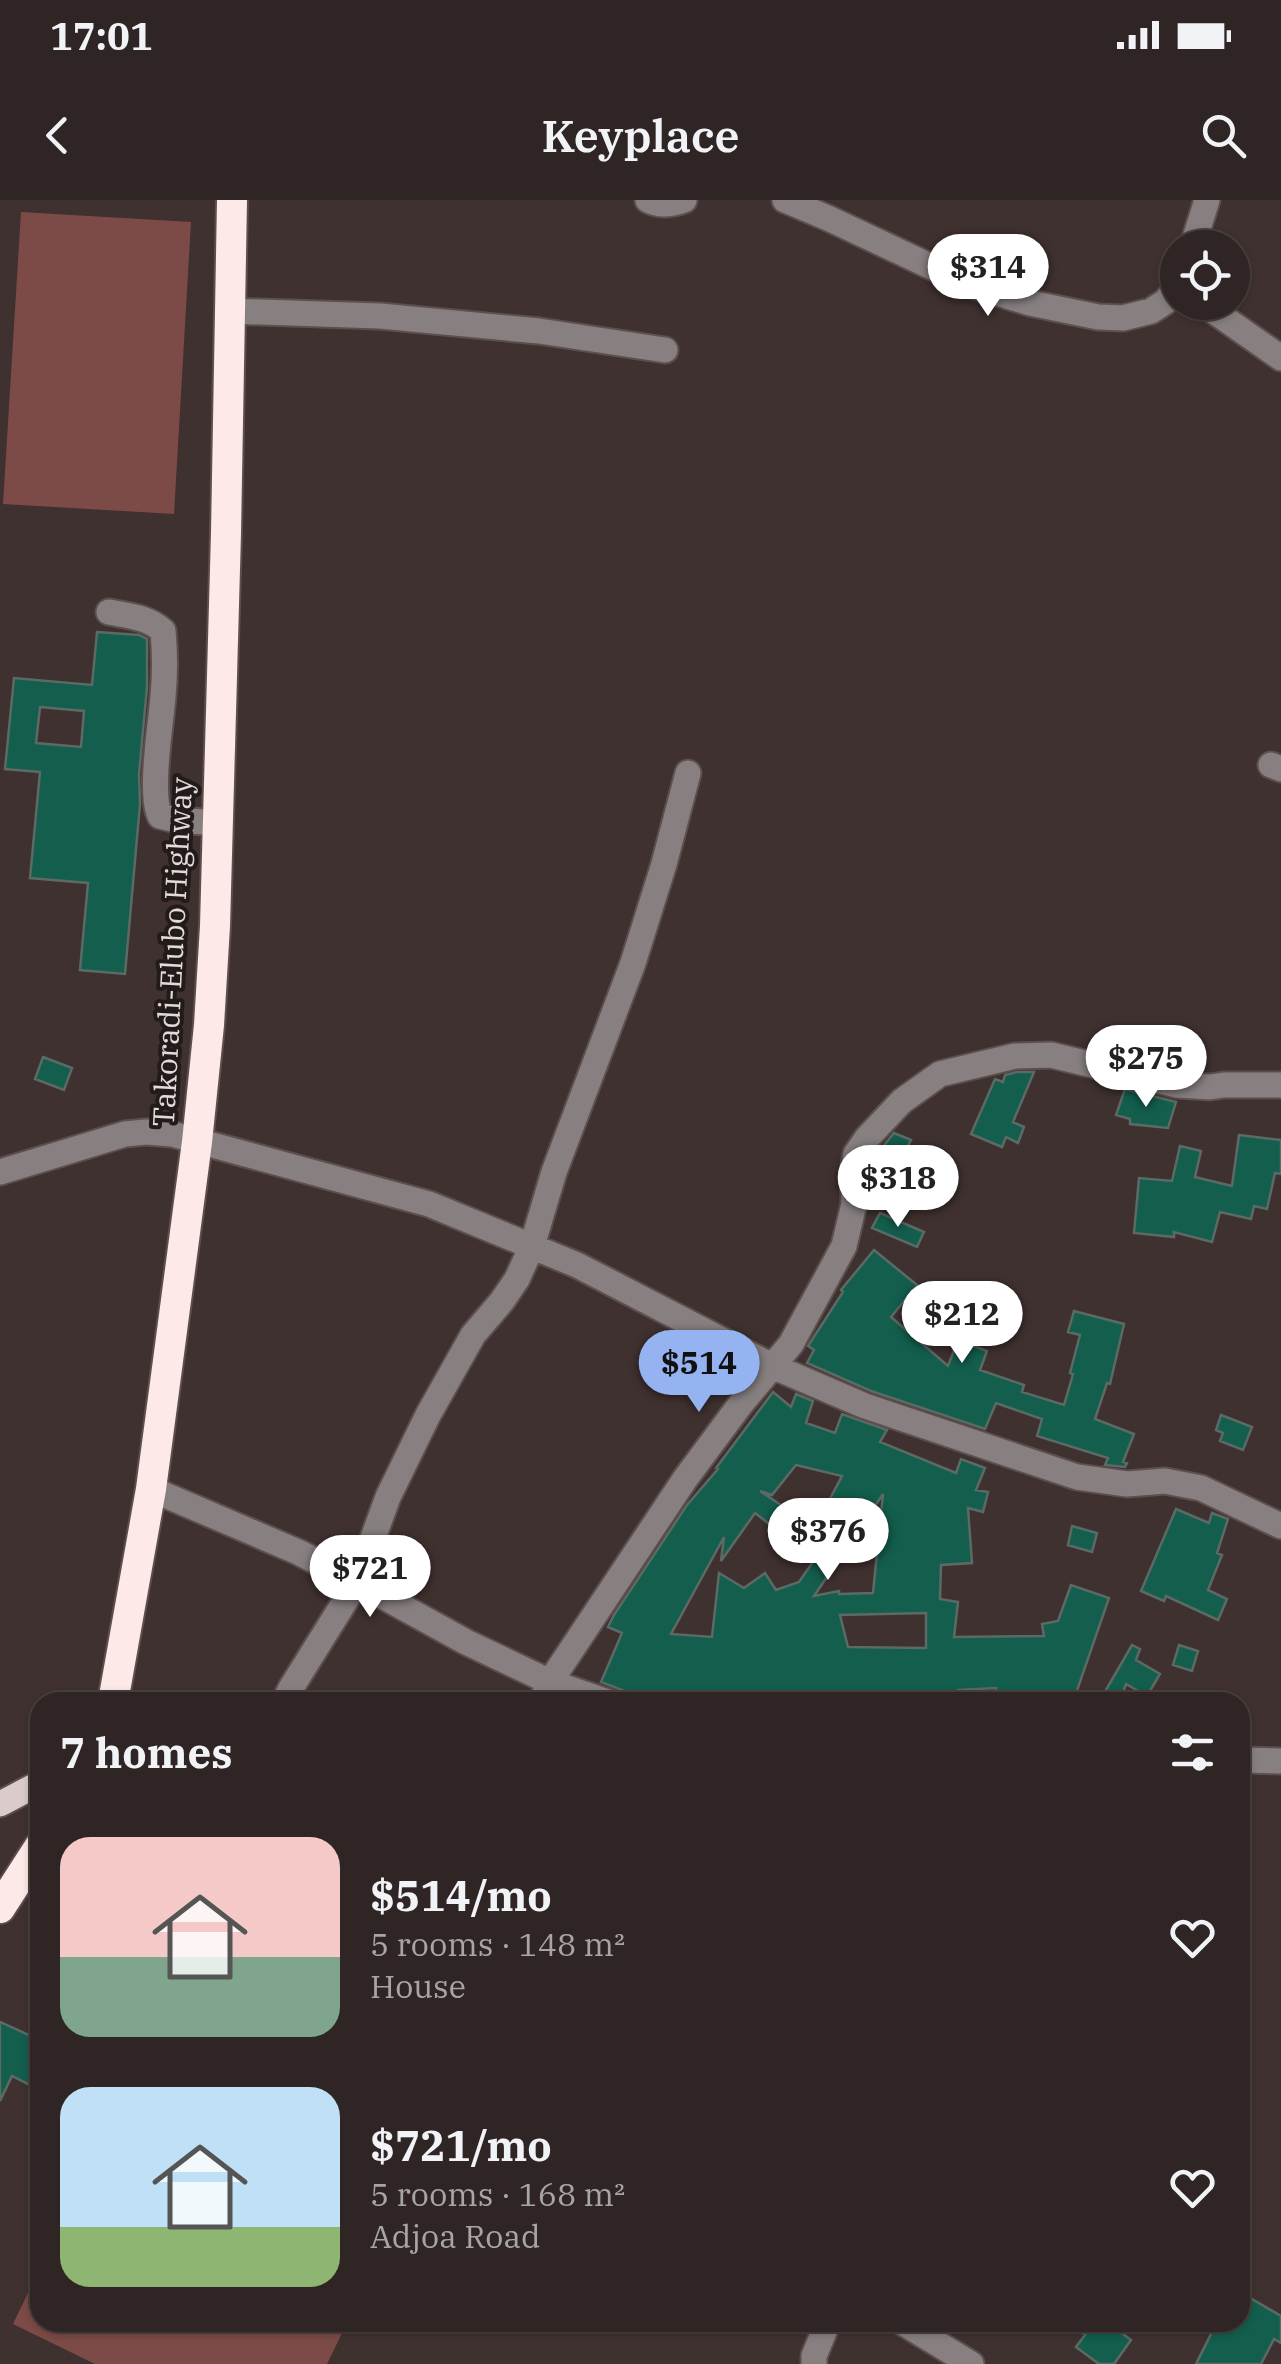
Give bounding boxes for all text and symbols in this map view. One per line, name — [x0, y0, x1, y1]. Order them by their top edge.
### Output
text: 17:01 — [50, 11, 153, 60]
text: Keyplace — [541, 106, 740, 164]
icon: back — [30, 108, 85, 163]
icon: search — [1196, 108, 1251, 163]
map controls — [1160, 230, 1250, 320]
button: locate — [1160, 230, 1250, 320]
pin: $314 — [929, 234, 1047, 319]
text: $314 — [950, 245, 1026, 287]
street label: Takoradi-Elubo Highway — [143, 776, 200, 1128]
pin: $275 — [1087, 1025, 1205, 1110]
text: $275 — [1108, 1036, 1184, 1078]
pin: $318 — [839, 1145, 957, 1230]
text: $318 — [860, 1156, 936, 1198]
pin: $212 — [903, 1281, 1021, 1366]
text: $212 — [924, 1292, 1000, 1334]
pin: $514 — [640, 1330, 758, 1415]
text: $514 — [661, 1341, 737, 1383]
pin: $376 — [769, 1498, 887, 1583]
text: $376 — [790, 1509, 866, 1551]
pin: $721 — [311, 1535, 429, 1620]
text: $721 — [332, 1546, 408, 1588]
text: 7 homes — [60, 1725, 233, 1780]
icon: filters — [1165, 1725, 1220, 1780]
text: $514/mo — [370, 1868, 552, 1923]
icon: home — [140, 1877, 260, 1997]
icon: heart — [1165, 1910, 1220, 1965]
text: 5 rooms · 148 m² — [370, 1923, 625, 1965]
text: House — [370, 1965, 466, 2007]
text: $721/mo — [370, 2118, 552, 2173]
icon: home — [140, 2127, 260, 2247]
icon: heart — [1165, 2160, 1220, 2215]
text: 5 rooms · 168 m² — [370, 2173, 625, 2215]
text: Adjoa Road — [370, 2215, 541, 2257]

